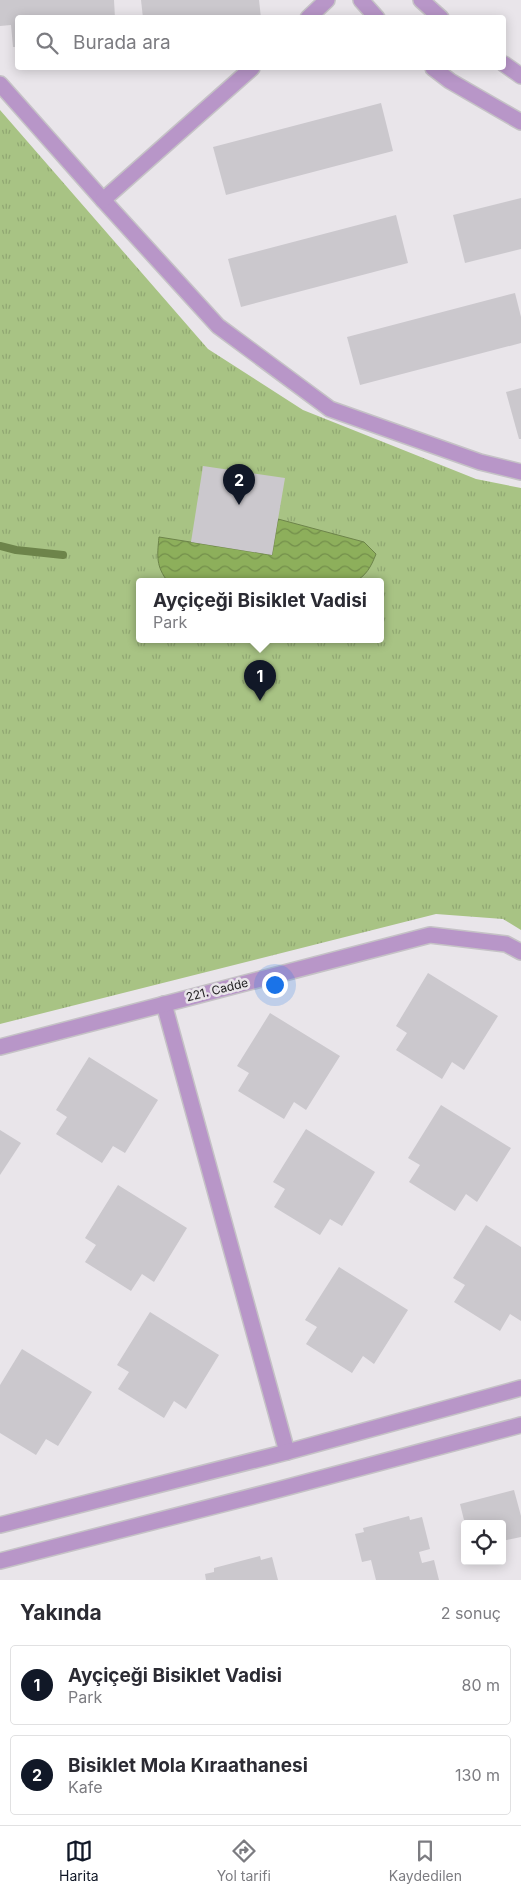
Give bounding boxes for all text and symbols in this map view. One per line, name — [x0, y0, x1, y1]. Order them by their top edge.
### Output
search box — [15, 15, 506, 70]
icon: search — [33, 29, 61, 57]
text: Burada ara — [73, 31, 171, 54]
pin: 2 — [223, 464, 255, 505]
popup — [136, 578, 384, 643]
text: Ayçiçeği Bisiklet Vadisi — [153, 589, 367, 612]
text: Park — [153, 612, 187, 632]
pin: 1 — [244, 660, 276, 701]
your location — [262, 972, 288, 998]
street label: 221. Cadde — [184, 975, 250, 1004]
map controls — [461, 1520, 506, 1565]
button: locate — [461, 1520, 506, 1565]
text: Yakında — [20, 1600, 102, 1625]
text: 2 sonuç — [441, 1603, 501, 1623]
text: Ayçiçeği Bisiklet Vadisi — [68, 1664, 282, 1687]
text: 1 — [34, 1675, 40, 1695]
text: 80 m — [461, 1675, 500, 1695]
text: Park — [68, 1687, 102, 1707]
text: Bisiklet Mola Kıraathanesi — [68, 1754, 308, 1777]
text: 2 — [32, 1765, 42, 1785]
text: 130 m — [455, 1765, 500, 1785]
text: Kafe — [68, 1777, 103, 1797]
tab: Harita — [59, 1837, 99, 1884]
tab: Yol tarifi — [217, 1837, 271, 1884]
tab: Kaydedilen — [389, 1837, 462, 1884]

